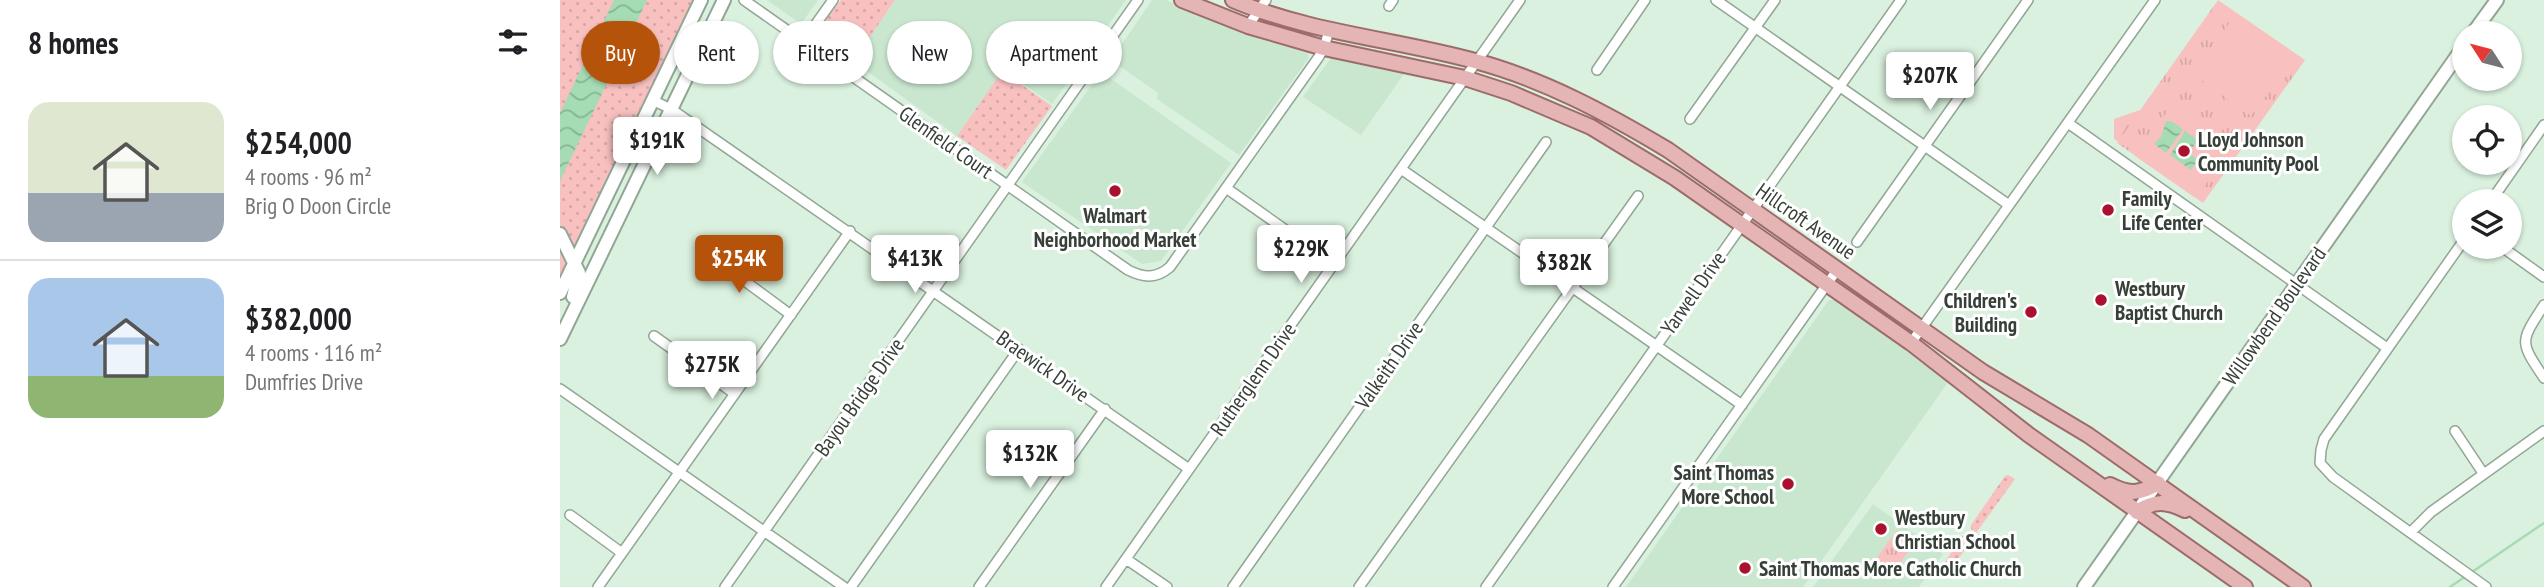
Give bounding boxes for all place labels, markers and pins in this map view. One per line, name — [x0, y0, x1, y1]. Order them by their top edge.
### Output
pin: $207K — [1881, 52, 1979, 112]
pin: $191K — [608, 118, 706, 177]
place label: Lloyd Johnson Community Pool — [2198, 126, 2320, 177]
marker: Lloyd Johnson Community Pool — [2176, 143, 2192, 159]
marker: Walmart Neighborhood Market — [1107, 183, 1123, 199]
place label: Family Life Center — [2122, 185, 2204, 236]
place label: Walmart Neighborhood Market — [1034, 202, 1196, 253]
marker: Family Life Center — [2100, 202, 2116, 218]
pin: $229K — [1252, 226, 1350, 285]
pin: $254K — [690, 236, 788, 295]
pin: $413K — [866, 236, 964, 295]
pin: $382K — [1515, 240, 1613, 299]
place label: Westbury Baptist Church — [2114, 275, 2223, 326]
place label: Children's Building — [1944, 287, 2017, 338]
marker: Westbury Baptist Church — [2093, 292, 2109, 308]
marker: Children's Building — [2023, 304, 2039, 320]
pin: $275K — [663, 342, 761, 401]
pin: $132K — [981, 430, 1079, 490]
place label: Saint Thomas More School — [1673, 459, 1775, 510]
marker: Saint Thomas More School — [1780, 476, 1796, 492]
place label: Westbury Christian School — [1894, 504, 2016, 555]
marker: Westbury Christian School — [1873, 521, 1889, 537]
place label: Saint Thomas More Catholic Church — [1759, 555, 2021, 582]
marker: Saint Thomas More Catholic Church — [1737, 560, 1753, 576]

